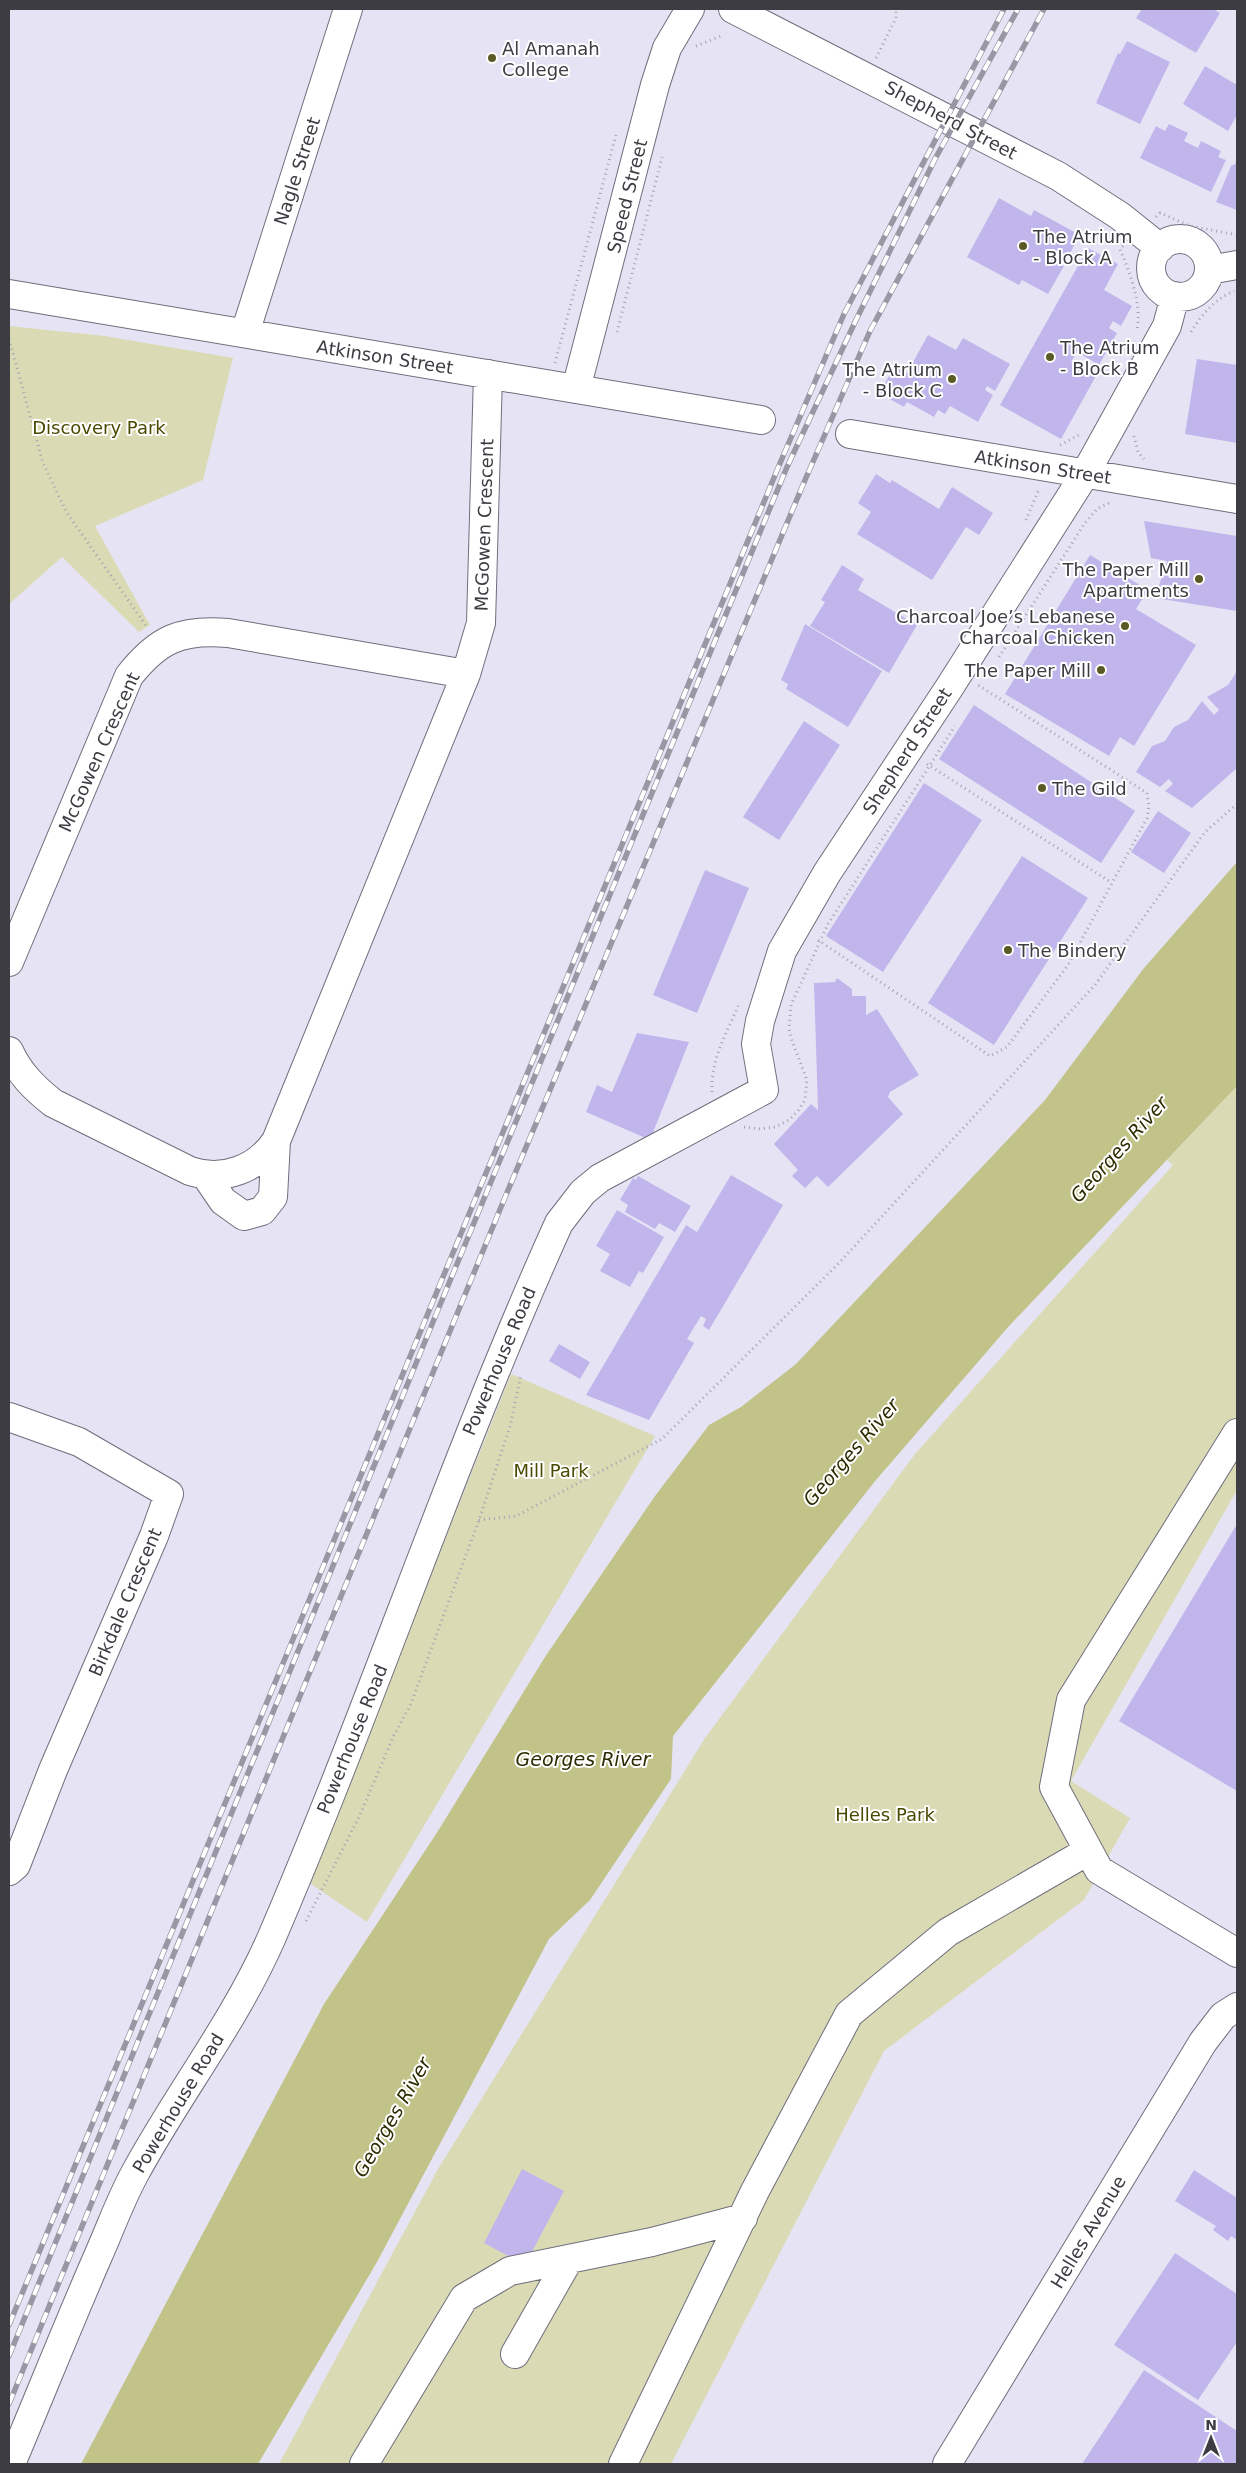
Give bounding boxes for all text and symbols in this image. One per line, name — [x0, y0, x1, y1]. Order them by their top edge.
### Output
place label: Al Amanah College — [502, 38, 600, 80]
marker: Al Amanah College — [486, 52, 498, 64]
street label: Shepherd Street — [881, 76, 1021, 164]
street label: Nagle Street — [270, 114, 324, 228]
street label: Speed Street — [603, 137, 651, 255]
place label: The Atrium - Block A — [1032, 226, 1133, 268]
marker: The Atrium - Block A — [1017, 240, 1029, 252]
street label: Atkinson Street — [315, 336, 455, 378]
place label: The Atrium - Block B — [1059, 337, 1160, 379]
marker: The Atrium - Block B — [1044, 351, 1056, 363]
place label: The Atrium - Block C — [841, 359, 942, 401]
marker: The Atrium - Block C — [946, 373, 958, 385]
park label: Discovery Park — [32, 417, 166, 438]
street label: McGowen Crescent — [470, 438, 498, 612]
street label: Atkinson Street — [973, 446, 1113, 488]
place label: The Paper Mill Apartments — [1062, 559, 1189, 601]
marker: The Paper Mill Apartments — [1193, 573, 1205, 585]
place label: Charcoal Joe’s Lebanese Charcoal Chicken — [896, 606, 1115, 648]
marker: Charcoal Joe’s Lebanese Charcoal Chicken — [1119, 620, 1131, 632]
place label: The Paper Mill — [964, 660, 1091, 681]
marker: The Paper Mill — [1095, 664, 1107, 676]
street label: McGowen Crescent — [54, 669, 144, 835]
street label: Shepherd Street — [858, 684, 956, 818]
place label: The Gild — [1051, 778, 1127, 799]
marker: The Gild — [1036, 782, 1048, 794]
place label: The Bindery — [1017, 940, 1127, 961]
marker: The Bindery — [1002, 944, 1014, 956]
water label: Georges River — [1066, 1091, 1173, 1206]
street label: Powerhouse Road — [458, 1284, 540, 1438]
water label: Georges River — [798, 1393, 904, 1510]
park label: Mill Park — [513, 1460, 589, 1481]
street label: Birkdale Crescent — [84, 1525, 166, 1679]
street label: Powerhouse Road — [312, 1661, 392, 1817]
water label: Georges River — [516, 1748, 652, 1770]
park label: Helles Park — [835, 1804, 935, 1825]
street label: Powerhouse Road — [128, 2029, 228, 2177]
water label: Georges River — [349, 2052, 436, 2181]
street label: Helles Avenue — [1046, 2172, 1130, 2292]
north arrow — [1186, 2413, 1236, 2463]
text: N — [1205, 2417, 1217, 2433]

